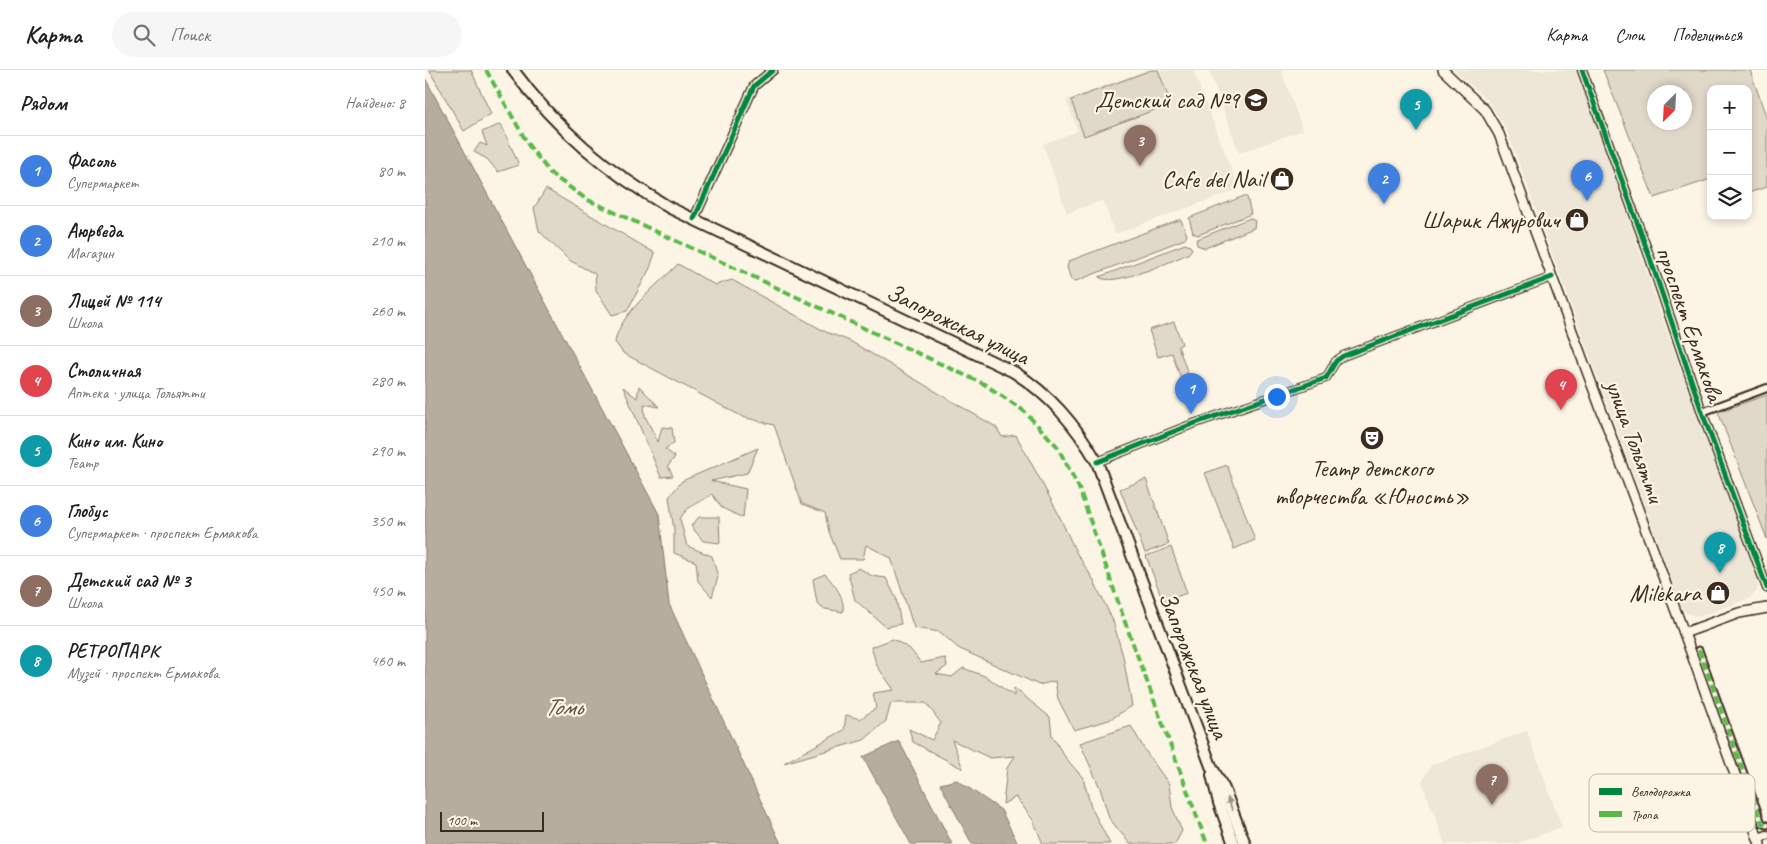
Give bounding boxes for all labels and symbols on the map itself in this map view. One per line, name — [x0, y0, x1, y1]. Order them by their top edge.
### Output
place label: Детский сад №9 — [1095, 85, 1241, 115]
north arrow — [1647, 85, 1692, 130]
school or university icon: Детский сад №9 — [1243, 87, 1269, 113]
pin: 5 — [1400, 89, 1432, 130]
pin: 3 — [1124, 125, 1156, 166]
pin: 6 — [1571, 160, 1603, 201]
pin: 2 — [1368, 163, 1400, 204]
place label: Cafe del Nail — [1162, 164, 1269, 194]
shop icon: Cafe del Nail — [1269, 166, 1295, 192]
place label: Шарик Ажурович — [1422, 205, 1561, 235]
shop icon: Шарик Ажурович — [1564, 207, 1590, 233]
street label: проспект Ермакова — [1649, 243, 1731, 408]
street label: Запорожская улица — [882, 277, 1036, 372]
pin: 4 — [1545, 369, 1577, 410]
pin: 1 — [1175, 373, 1207, 414]
street label: улица Тольятти — [1598, 374, 1672, 509]
your location — [1264, 384, 1290, 410]
theatre icon: Театр детского творчества «Юность» — [1359, 425, 1385, 451]
place label: Театр детского творчества «Юность» — [1275, 453, 1469, 511]
pin: 8 — [1704, 532, 1736, 573]
place label: Milekara — [1629, 578, 1703, 608]
shop icon: Milekara — [1705, 580, 1731, 606]
street label: Запорожская улица — [1152, 587, 1236, 744]
water label: Томь — [544, 691, 585, 723]
pin: 7 — [1476, 764, 1508, 805]
legend — [1589, 774, 1755, 832]
text: Велодорожка — [1631, 783, 1692, 800]
one-way arrow — [1226, 796, 1234, 811]
text: Тропа — [1631, 806, 1659, 823]
scale bar — [440, 809, 544, 832]

